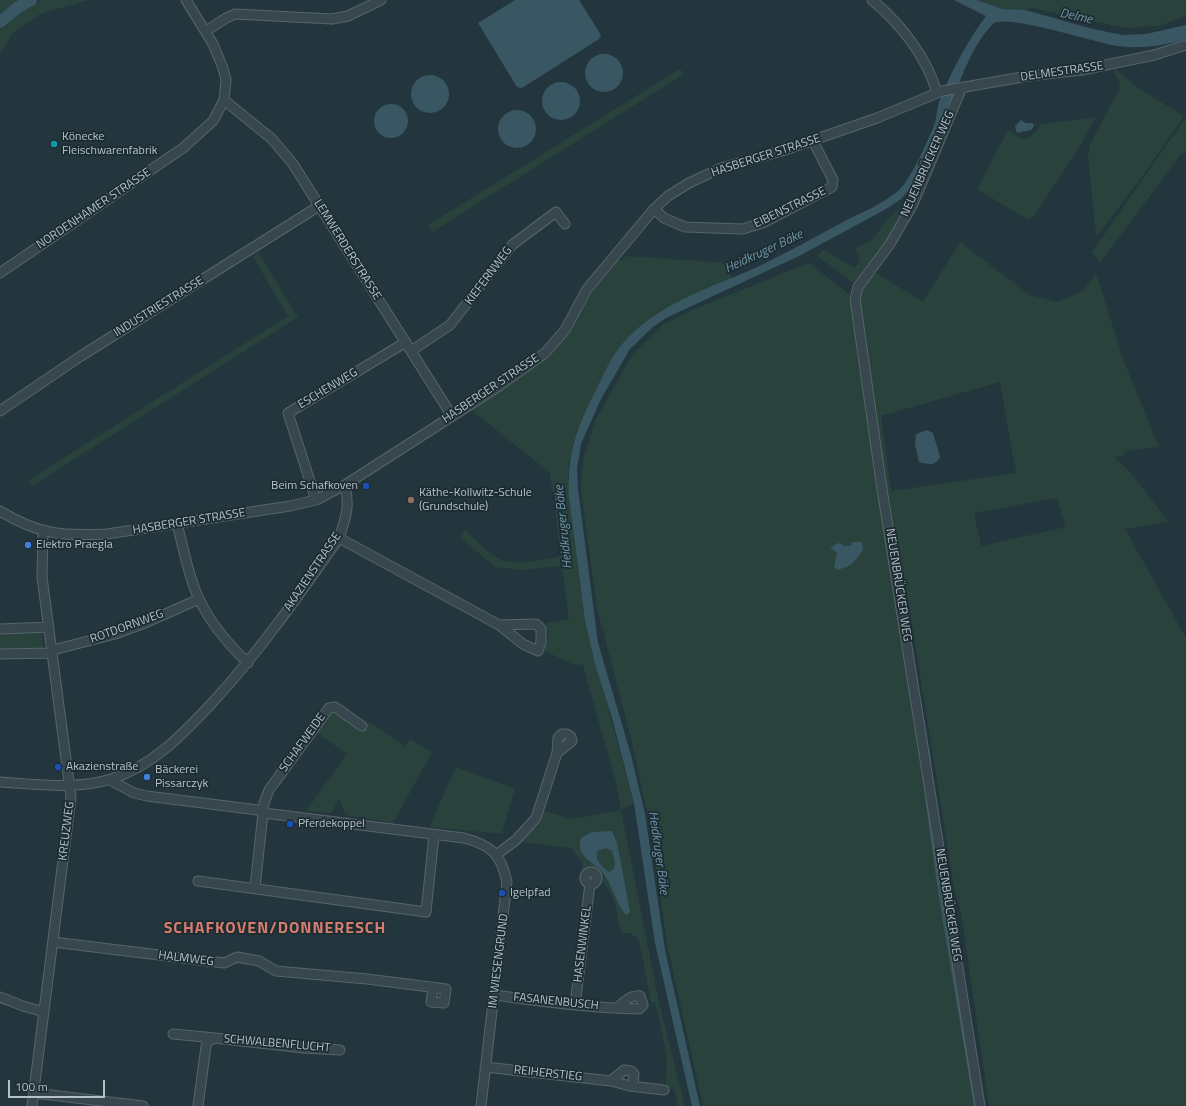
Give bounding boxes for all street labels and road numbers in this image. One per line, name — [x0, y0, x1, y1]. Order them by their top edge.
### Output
street label: DELMESTRASSE — [1020, 59, 1104, 85]
street label: NEUENBRÜCKER WEG — [898, 109, 958, 219]
street label: HASBERGER STRASSE — [710, 132, 822, 180]
street label: NORDENHAMER STRASSE — [34, 165, 154, 253]
street label: EIBENSTRASSE — [752, 184, 828, 232]
street label: LEMWERDERSTRASSE — [310, 197, 384, 303]
street label: KIEFERNWEG — [462, 244, 516, 308]
street label: INDUSTRIESTRASSE — [111, 274, 207, 340]
street label: HASBERGER STRASSE — [440, 351, 542, 427]
street label: ESCHENWEG — [296, 366, 360, 412]
street label: HASBERGER STRASSE — [132, 506, 246, 538]
street label: NEUENBRÜCKER WEG — [882, 527, 914, 643]
street label: AKAZIENSTRASSE — [281, 530, 345, 614]
street label: ROTDORNWEG — [88, 607, 166, 647]
street label: SCHAFWEIDE — [277, 711, 329, 775]
street label: KREUZWEG — [56, 801, 78, 861]
street label: NEUENBRÜCKER WEG — [932, 847, 964, 963]
street label: HASENWINKEL — [571, 905, 595, 983]
street label: IM WIESENGRUND — [486, 913, 512, 1009]
street label: HALMWEG — [158, 948, 214, 970]
street label: FASANENBUSCH — [513, 990, 599, 1014]
street label: SCHWALBENFLUCHT — [223, 1032, 331, 1056]
street label: REIHERSTIEG — [513, 1063, 583, 1085]

